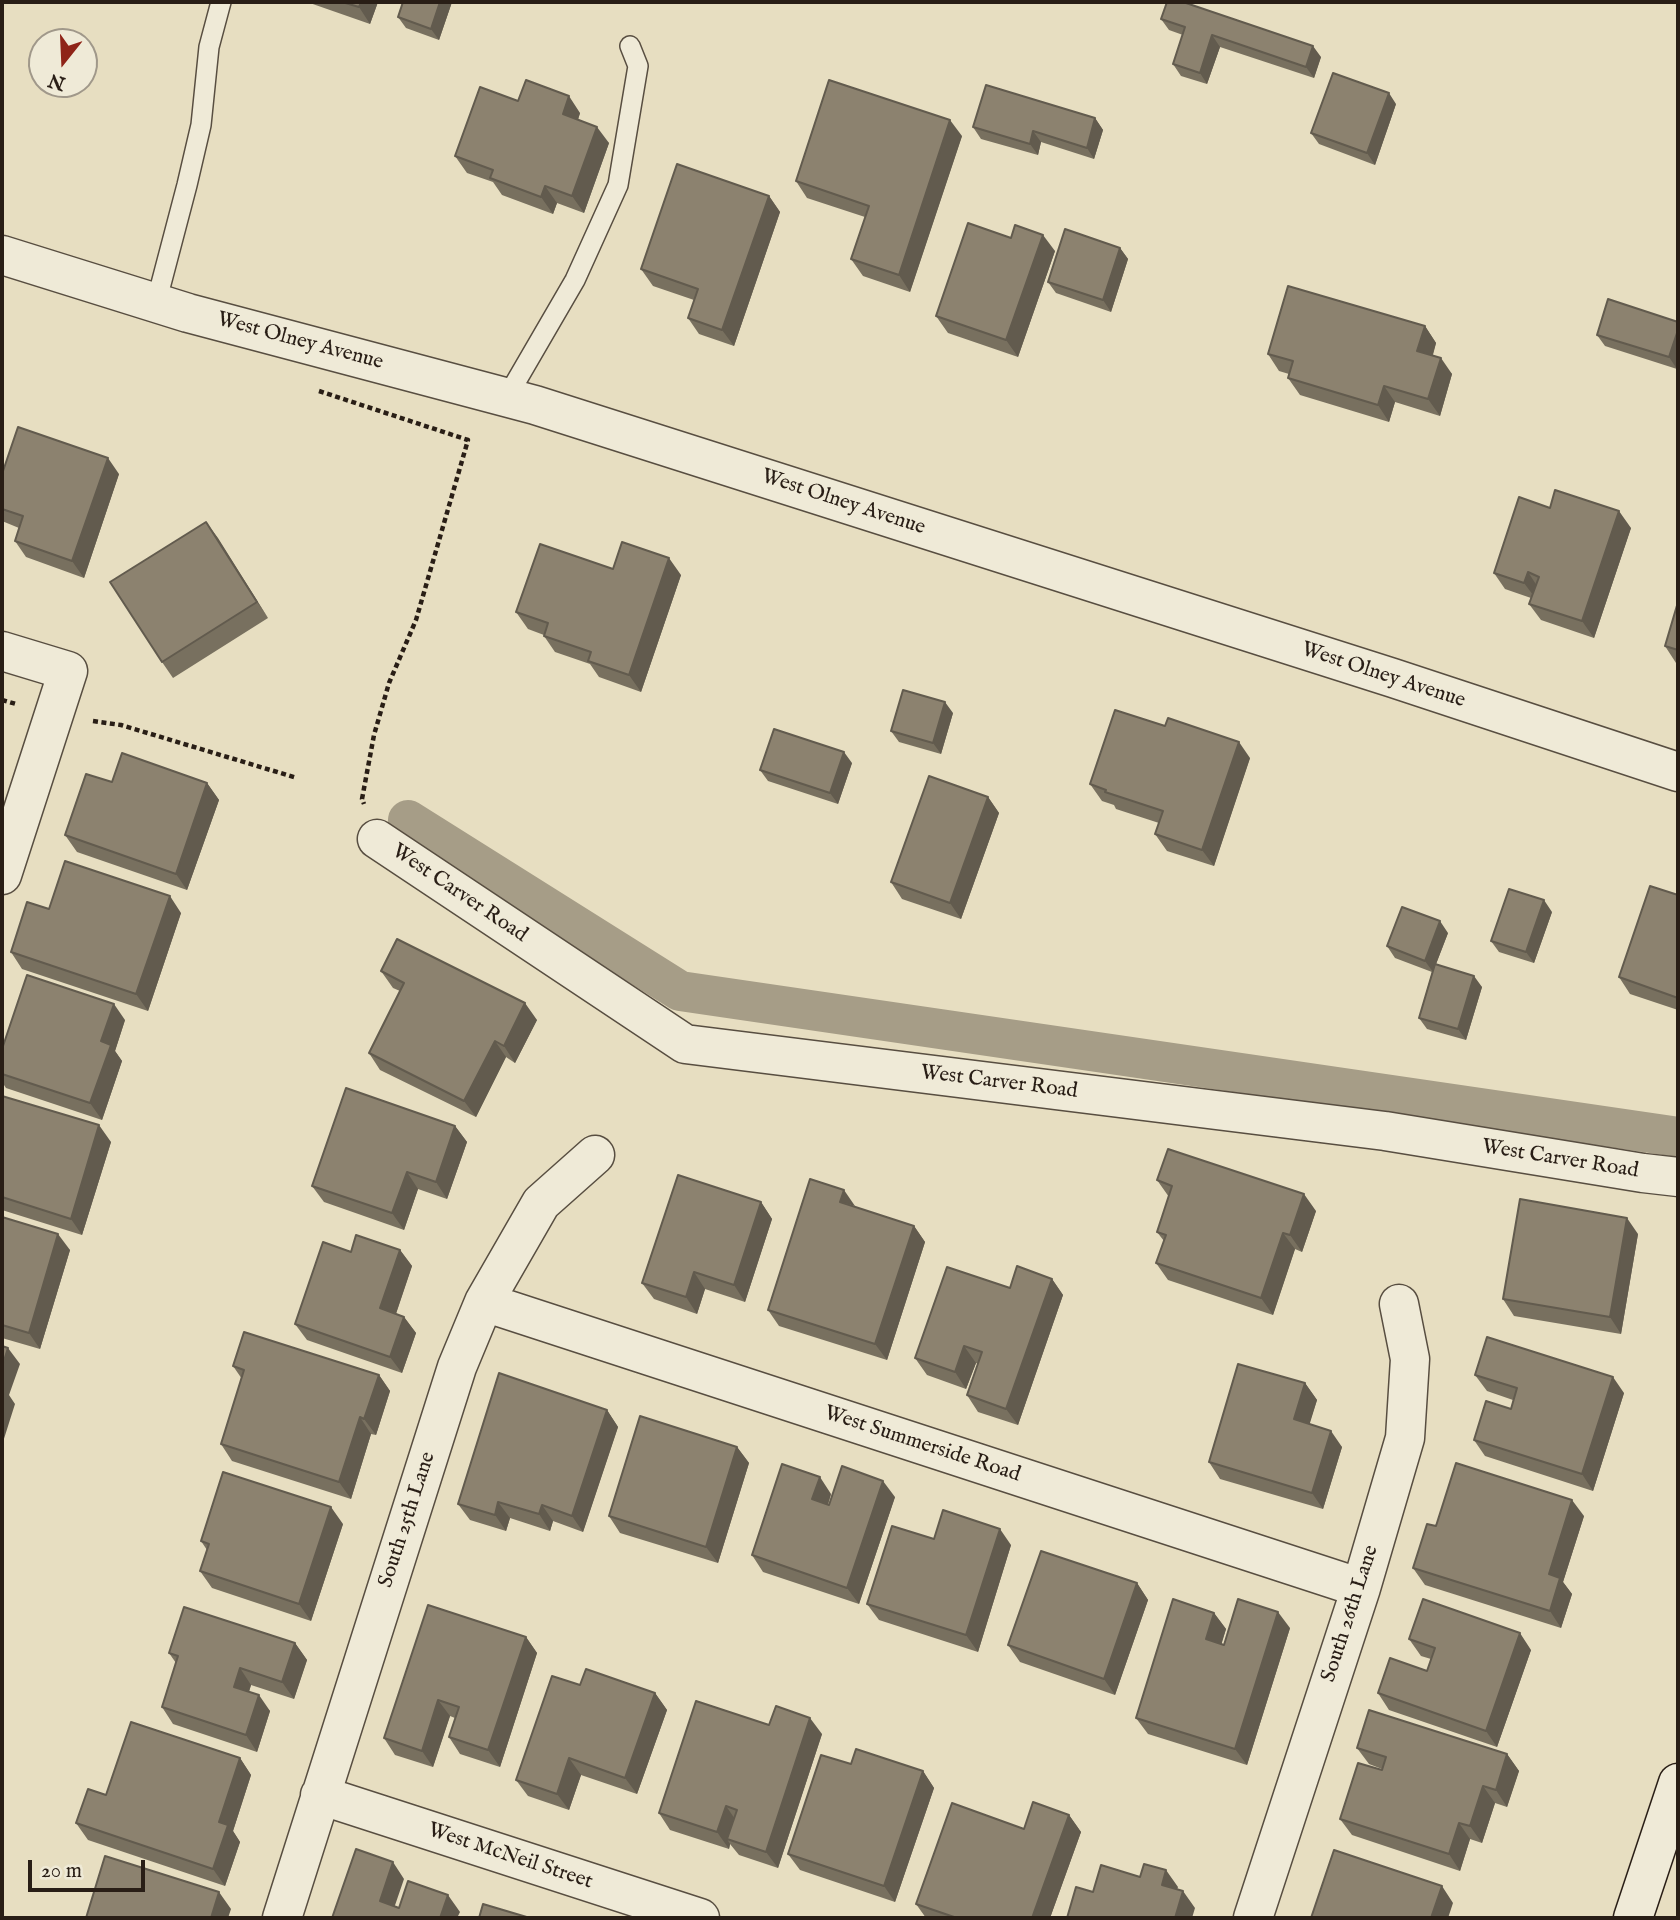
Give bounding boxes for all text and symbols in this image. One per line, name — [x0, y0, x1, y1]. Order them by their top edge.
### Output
north arrow — [28, 28, 98, 98]
text: N — [46, 67, 69, 95]
street label: West Olney Avenue — [214, 308, 386, 376]
street label: West Olney Avenue — [758, 465, 928, 541]
street label: West Olney Avenue — [1298, 638, 1468, 714]
street label: West Carver Road — [386, 839, 532, 949]
street label: West Carver Road — [919, 1061, 1079, 1105]
street label: West Carver Road — [1480, 1135, 1640, 1185]
street label: West Summerside Road — [821, 1401, 1023, 1489]
street label: South 25th Lane — [374, 1449, 442, 1591]
street label: South 26th Lane — [1317, 1542, 1385, 1686]
street label: West McNeil Street — [424, 1818, 596, 1896]
scale bar — [32, 1846, 149, 1890]
text: 20 m — [41, 1858, 82, 1885]

